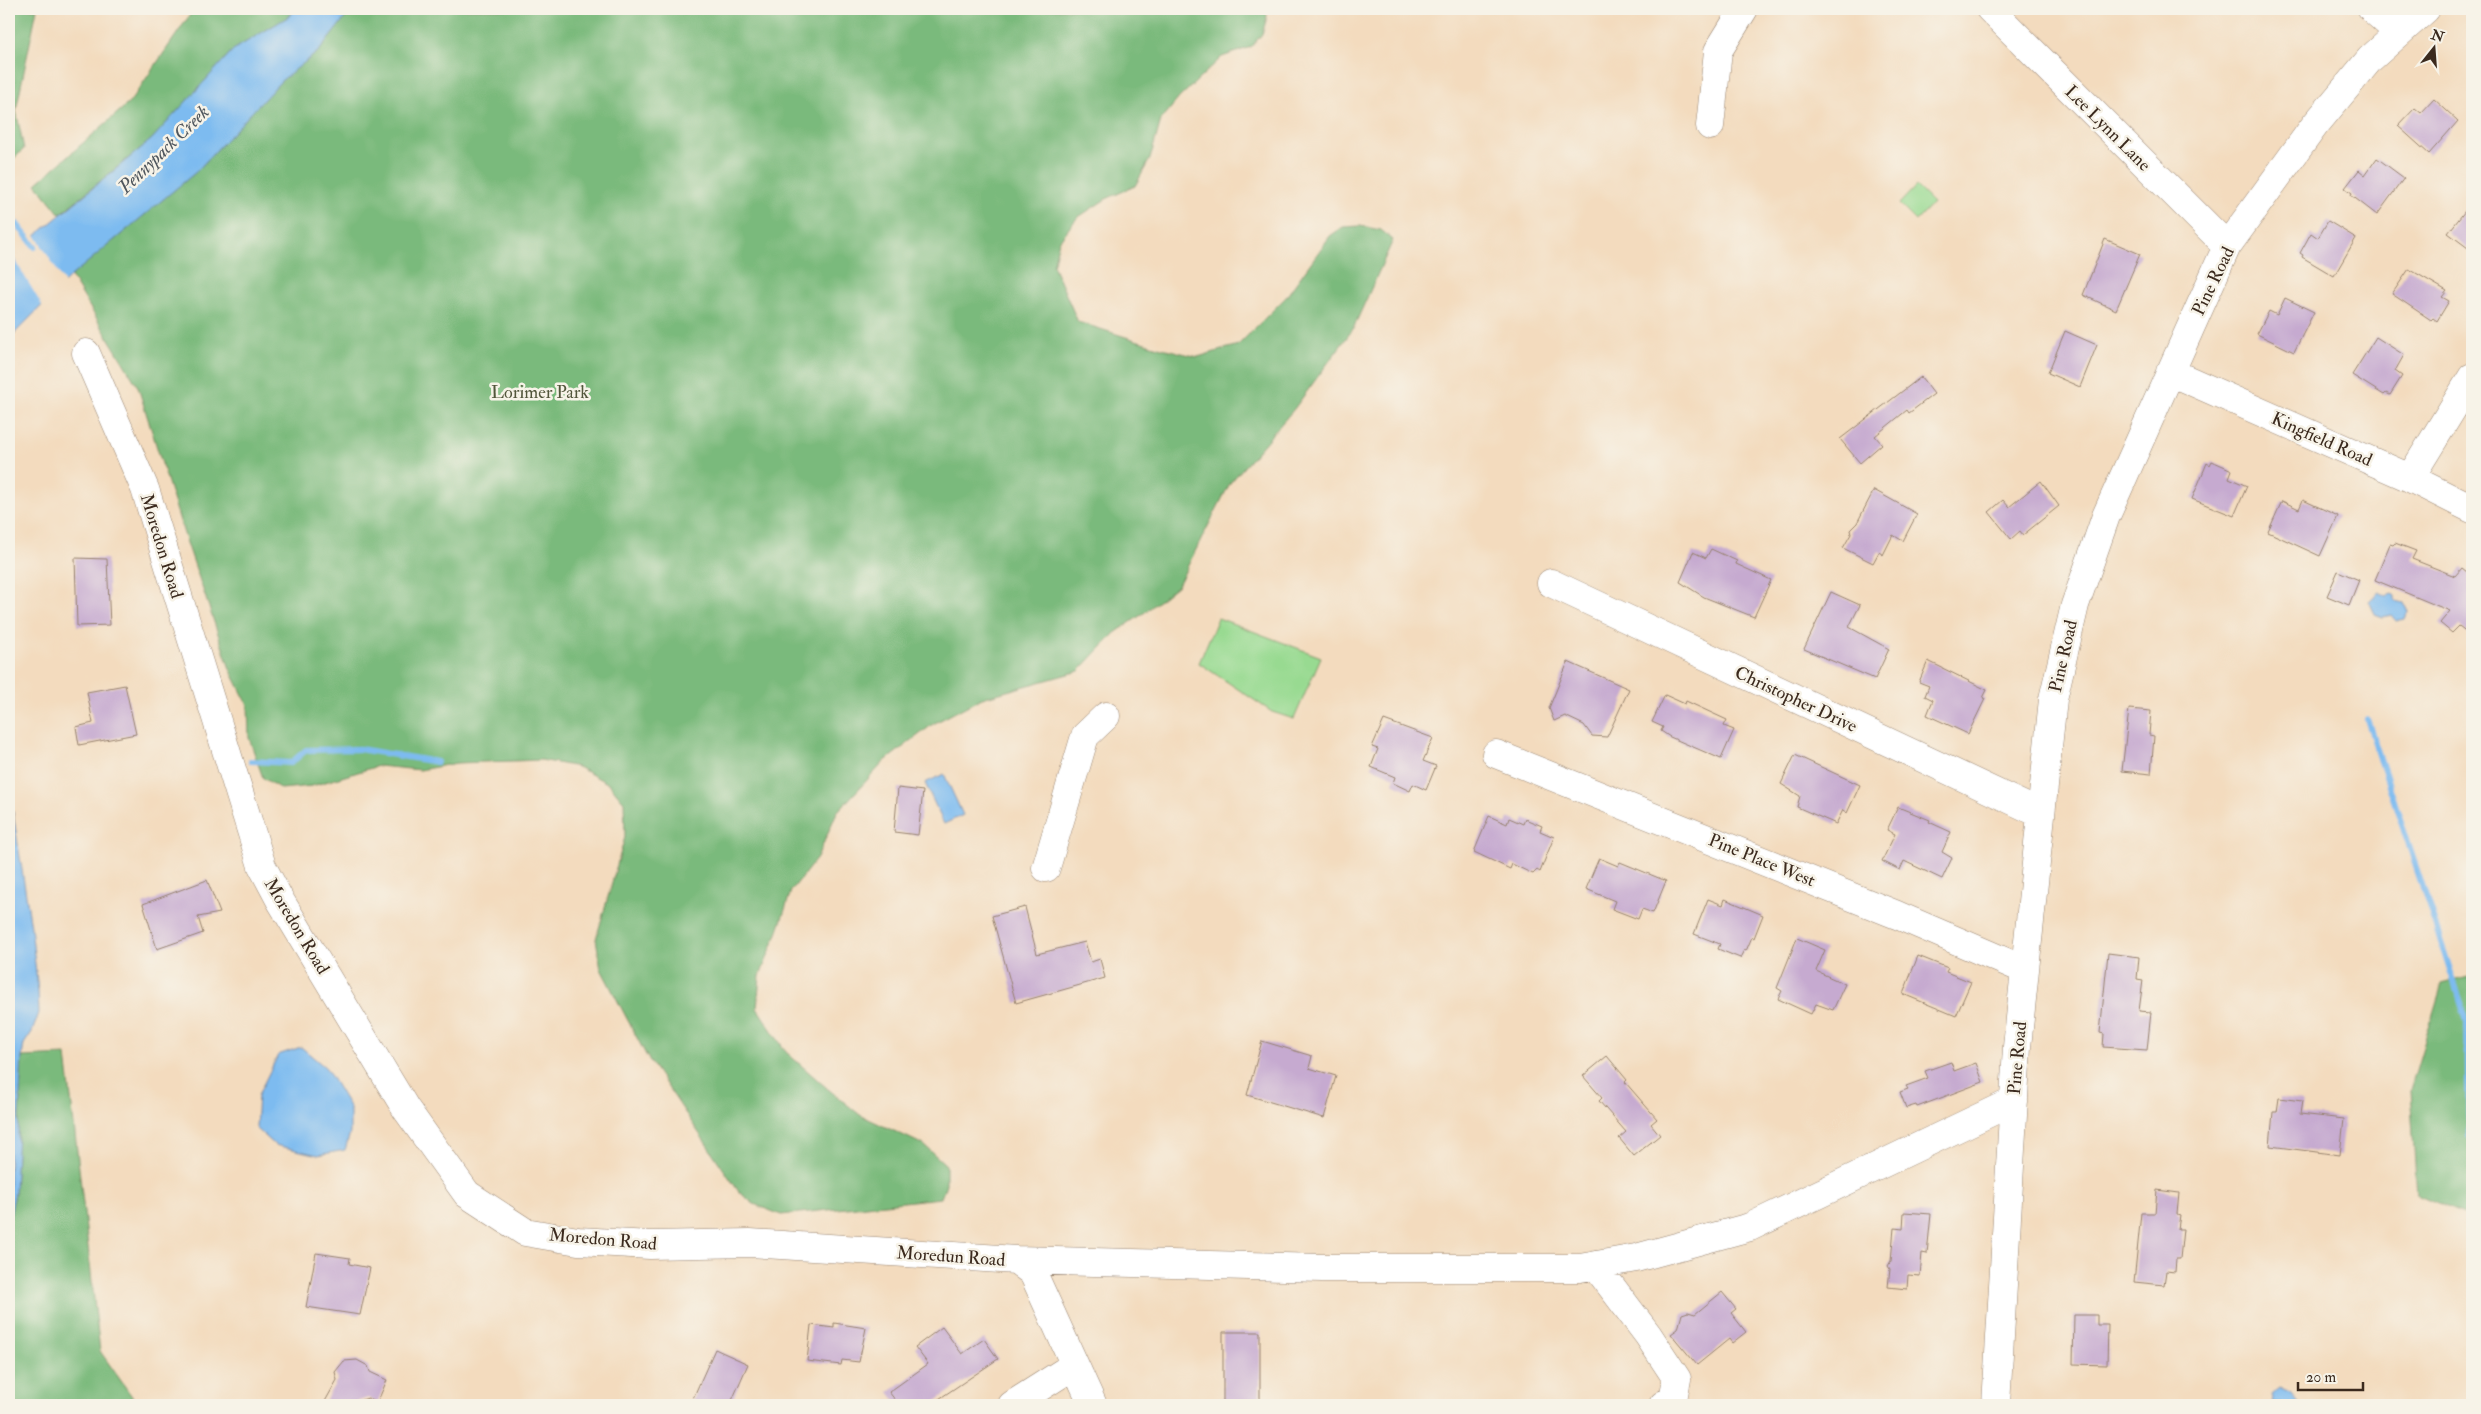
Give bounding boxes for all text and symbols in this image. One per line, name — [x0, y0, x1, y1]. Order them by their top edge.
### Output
north arrow — [2408, 22, 2458, 72]
text: N — [2428, 26, 2447, 46]
street label: Lee Lynn Lane — [2060, 80, 2156, 177]
water label: Pennypack Creek — [112, 100, 214, 200]
street label: Pine Road — [2187, 243, 2240, 319]
park label: Lorimer Park — [491, 381, 589, 404]
street label: Kingfield Road — [2268, 407, 2376, 472]
street label: Moredon Road — [135, 491, 188, 601]
street label: Pine Road — [2044, 618, 2083, 694]
street label: Christopher Drive — [1731, 661, 1861, 738]
street label: Pine Place West — [1705, 829, 1819, 892]
street label: Moredon Road — [259, 874, 334, 979]
street label: Pine Road — [2003, 1020, 2032, 1096]
street label: Moredon Road — [548, 1223, 658, 1256]
street label: Moredun Road — [896, 1241, 1006, 1272]
scale bar — [2298, 1359, 2364, 1391]
text: 20 m — [2306, 1368, 2336, 1387]

